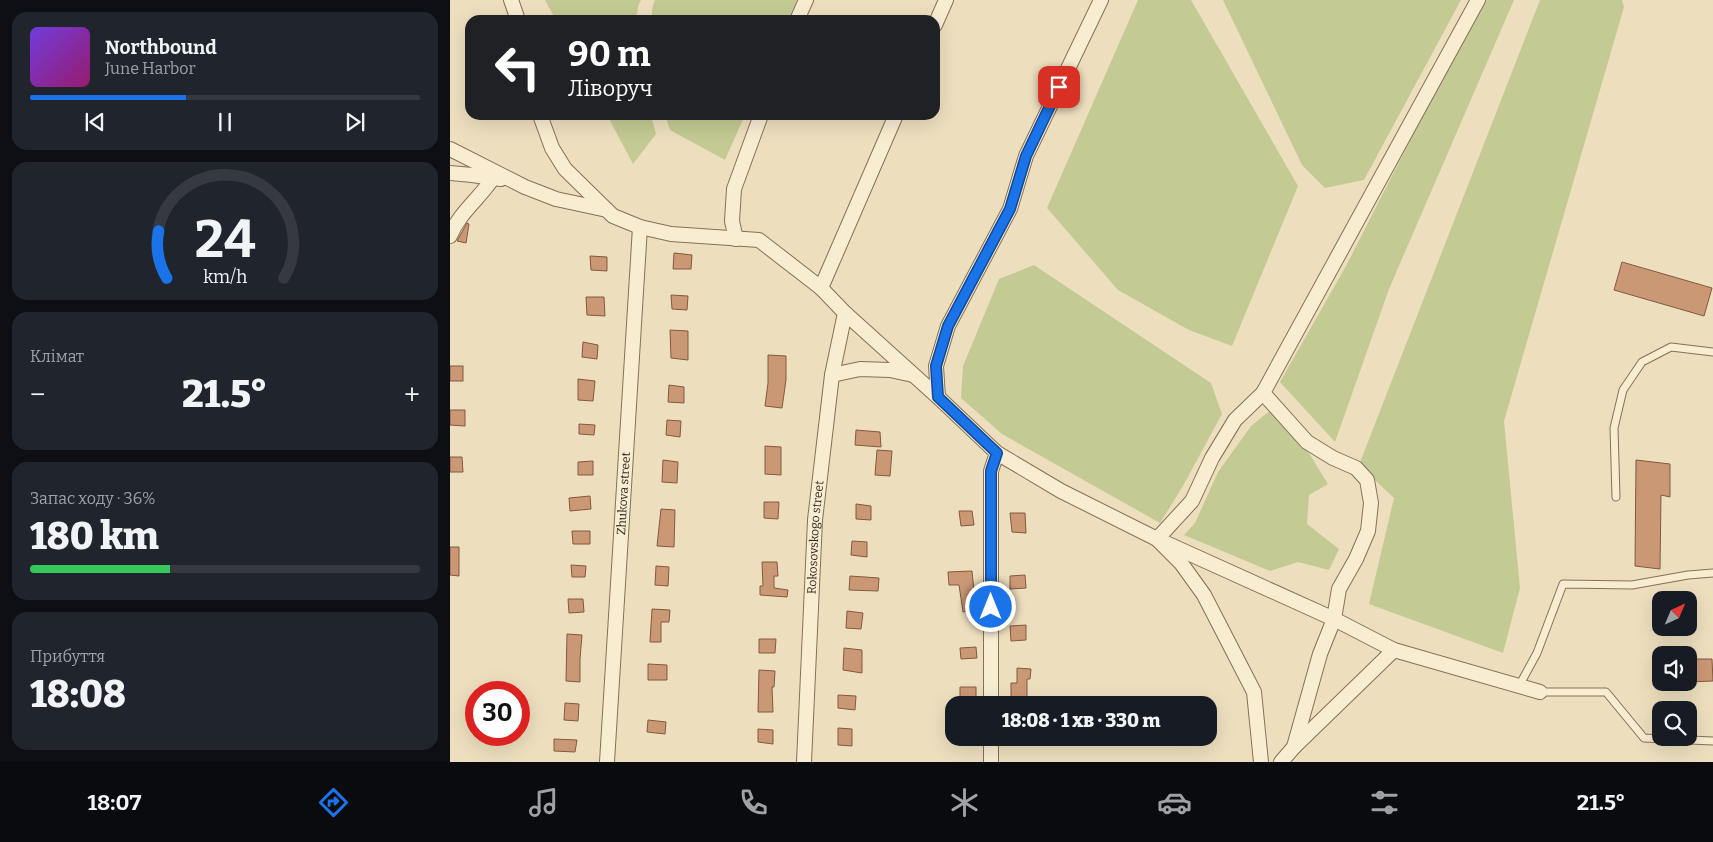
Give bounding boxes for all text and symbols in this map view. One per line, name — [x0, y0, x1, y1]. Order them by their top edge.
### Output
text: 90 m — [568, 33, 651, 75]
icon: left — [485, 35, 550, 100]
text: Northbound — [105, 36, 217, 59]
text: June Harbor — [105, 59, 196, 78]
pin — [1038, 66, 1080, 108]
icon: arrive — [1045, 73, 1073, 101]
text: Ліворуч — [568, 75, 653, 102]
icon: previous — [81, 108, 109, 136]
icon: pause — [211, 108, 239, 136]
icon: next — [341, 108, 369, 136]
text: 24 — [195, 208, 256, 271]
text: km/h — [203, 266, 247, 288]
text: Клімат — [30, 347, 84, 366]
text: 21.5° — [182, 371, 268, 417]
text: − — [30, 378, 45, 411]
text: + — [404, 378, 420, 411]
street label: Zhukova street — [614, 451, 633, 535]
street label: Rokosovskogo street — [805, 479, 827, 594]
text: Запас ходу · 36% — [30, 489, 156, 508]
text: 180 km — [30, 513, 159, 559]
position arrow — [964, 580, 1016, 632]
north arrow — [1652, 591, 1698, 636]
map controls — [1652, 591, 1697, 746]
button: sound — [1652, 646, 1697, 691]
text: Прибуття — [30, 647, 105, 666]
text: 18:08 — [30, 671, 126, 717]
speed limit sign: 30 — [465, 681, 530, 746]
button: search — [1652, 701, 1697, 746]
text: 18:08 · 1 хв · 330 m — [1002, 709, 1160, 732]
icon: directions — [316, 785, 351, 820]
icon: music — [526, 785, 561, 820]
icon: phone — [736, 785, 771, 820]
icon: climate — [947, 785, 982, 820]
icon: car — [1157, 785, 1192, 820]
icon: filters — [1367, 785, 1402, 820]
text: 18:07 — [88, 789, 141, 816]
text: 21.5° — [1577, 789, 1625, 816]

